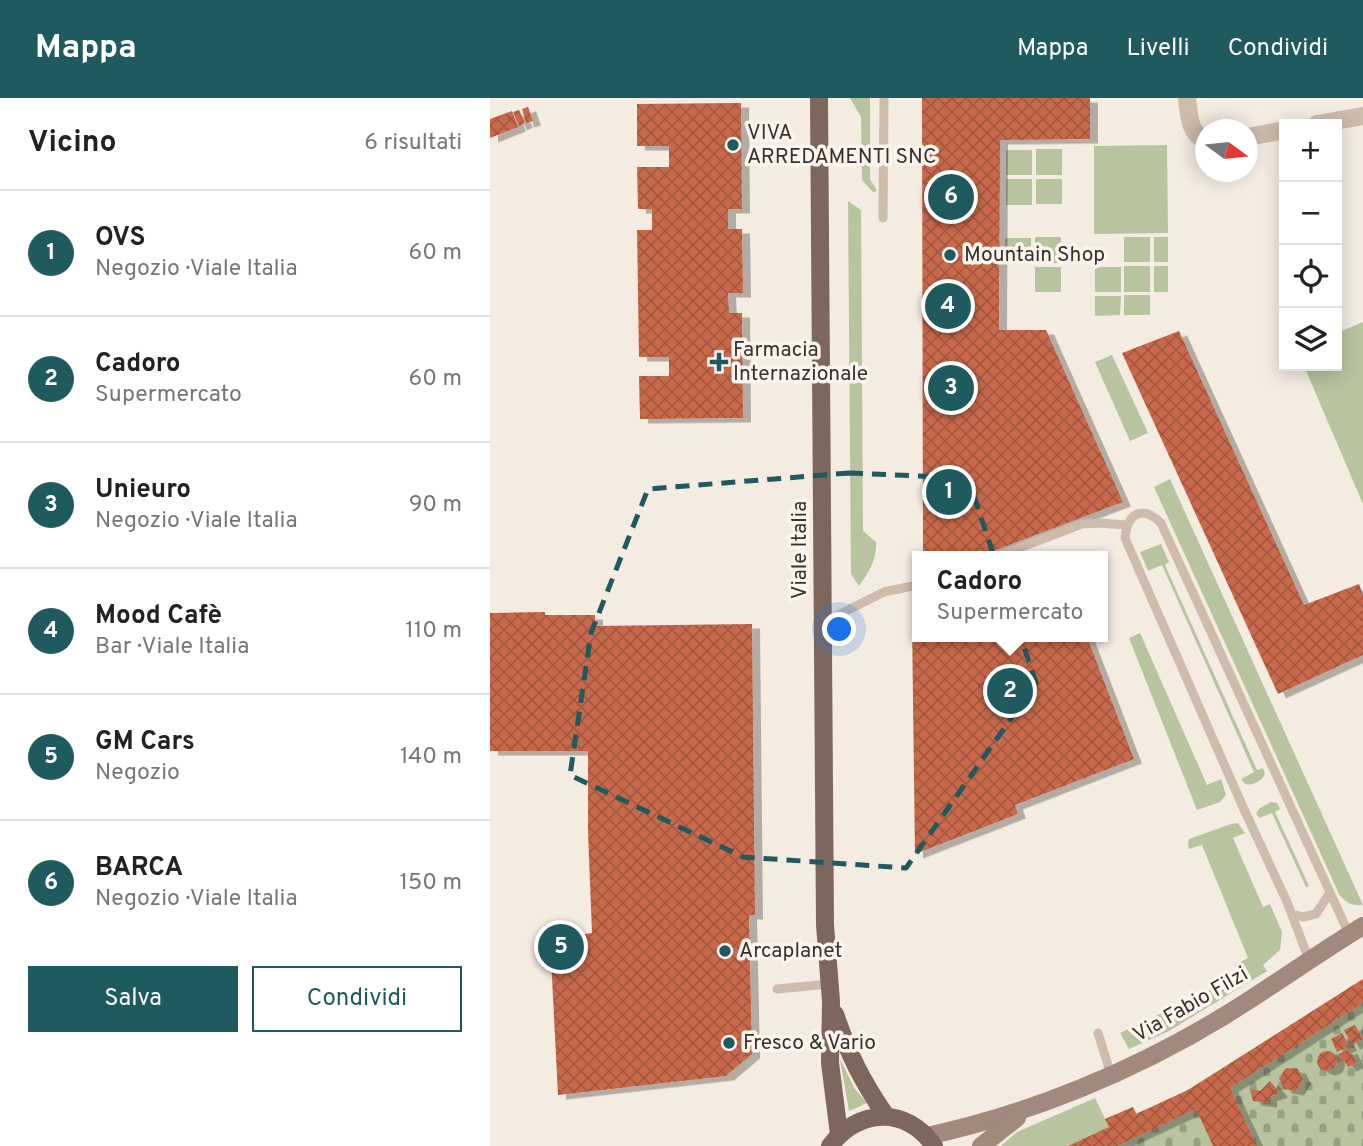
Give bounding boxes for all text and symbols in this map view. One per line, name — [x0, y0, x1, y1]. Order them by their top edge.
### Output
text: Mappa — [35, 28, 137, 70]
text: Mappa — [1017, 34, 1088, 64]
text: Livelli — [1126, 34, 1190, 64]
text: Condividi — [1228, 34, 1328, 64]
north arrow — [1195, 119, 1258, 182]
map controls — [1279, 119, 1342, 371]
button: + — [1279, 119, 1342, 182]
place label: VIVA ARREDAMENTI SNC — [747, 120, 937, 171]
text: Vicino — [28, 125, 117, 162]
text: 6 risultati — [364, 129, 462, 158]
marker: VIVA ARREDAMENTI SNC — [725, 137, 741, 153]
pin: 6 — [928, 171, 974, 223]
button: − — [1279, 182, 1342, 245]
text: OVS — [95, 222, 145, 255]
text: 1 — [46, 239, 56, 268]
text: 60 m — [409, 239, 462, 268]
place label: Mountain Shop — [964, 242, 1105, 269]
button: locate — [1279, 245, 1342, 308]
marker: Mountain Shop — [942, 247, 958, 263]
text: Negozio · Viale Italia — [95, 255, 298, 284]
pin: 4 — [925, 280, 971, 332]
button: layers — [1279, 308, 1342, 371]
place label: Farmacia Internazionale — [733, 337, 868, 388]
text: Cadoro — [95, 348, 181, 381]
marker: Farmacia Internazionale — [711, 354, 727, 370]
pin: 3 — [928, 362, 974, 414]
text: 2 — [44, 365, 58, 394]
text: 60 m — [409, 365, 462, 394]
text: Supermercato — [95, 381, 242, 410]
pin: 1 — [926, 466, 972, 518]
text: Unieuro — [95, 474, 191, 507]
text: 3 — [44, 491, 58, 520]
text: 90 m — [409, 491, 462, 520]
street label: Viale Italia — [787, 501, 814, 599]
text: Negozio · Viale Italia — [95, 507, 298, 536]
popup — [912, 551, 1108, 642]
text: Cadoro — [937, 566, 1022, 599]
text: Supermercato — [937, 599, 1083, 628]
text: Mood Cafè — [95, 600, 222, 633]
your location — [822, 612, 856, 646]
text: 4 — [44, 617, 58, 646]
text: 110 m — [405, 617, 462, 646]
text: Bar · Viale Italia — [95, 633, 249, 662]
pin: 2 — [987, 665, 1033, 717]
text: GM Cars — [95, 726, 195, 759]
text: 5 — [44, 743, 58, 772]
text: 140 m — [400, 743, 462, 772]
text: Negozio — [95, 759, 180, 788]
text: BARCA — [95, 852, 183, 885]
text: 6 — [44, 869, 58, 898]
text: 150 m — [400, 869, 462, 898]
text: Negozio · Viale Italia — [95, 885, 298, 914]
pin: 5 — [538, 921, 584, 973]
place label: Arcaplanet — [739, 938, 842, 965]
marker: Arcaplanet — [717, 943, 733, 959]
street label: Via Fabio Filzi — [1129, 961, 1253, 1049]
button: Salva — [28, 966, 238, 1032]
button: Condividi — [252, 966, 462, 1032]
place label: Fresco & Vario — [743, 1030, 876, 1057]
marker: Fresco & Vario — [721, 1035, 737, 1051]

